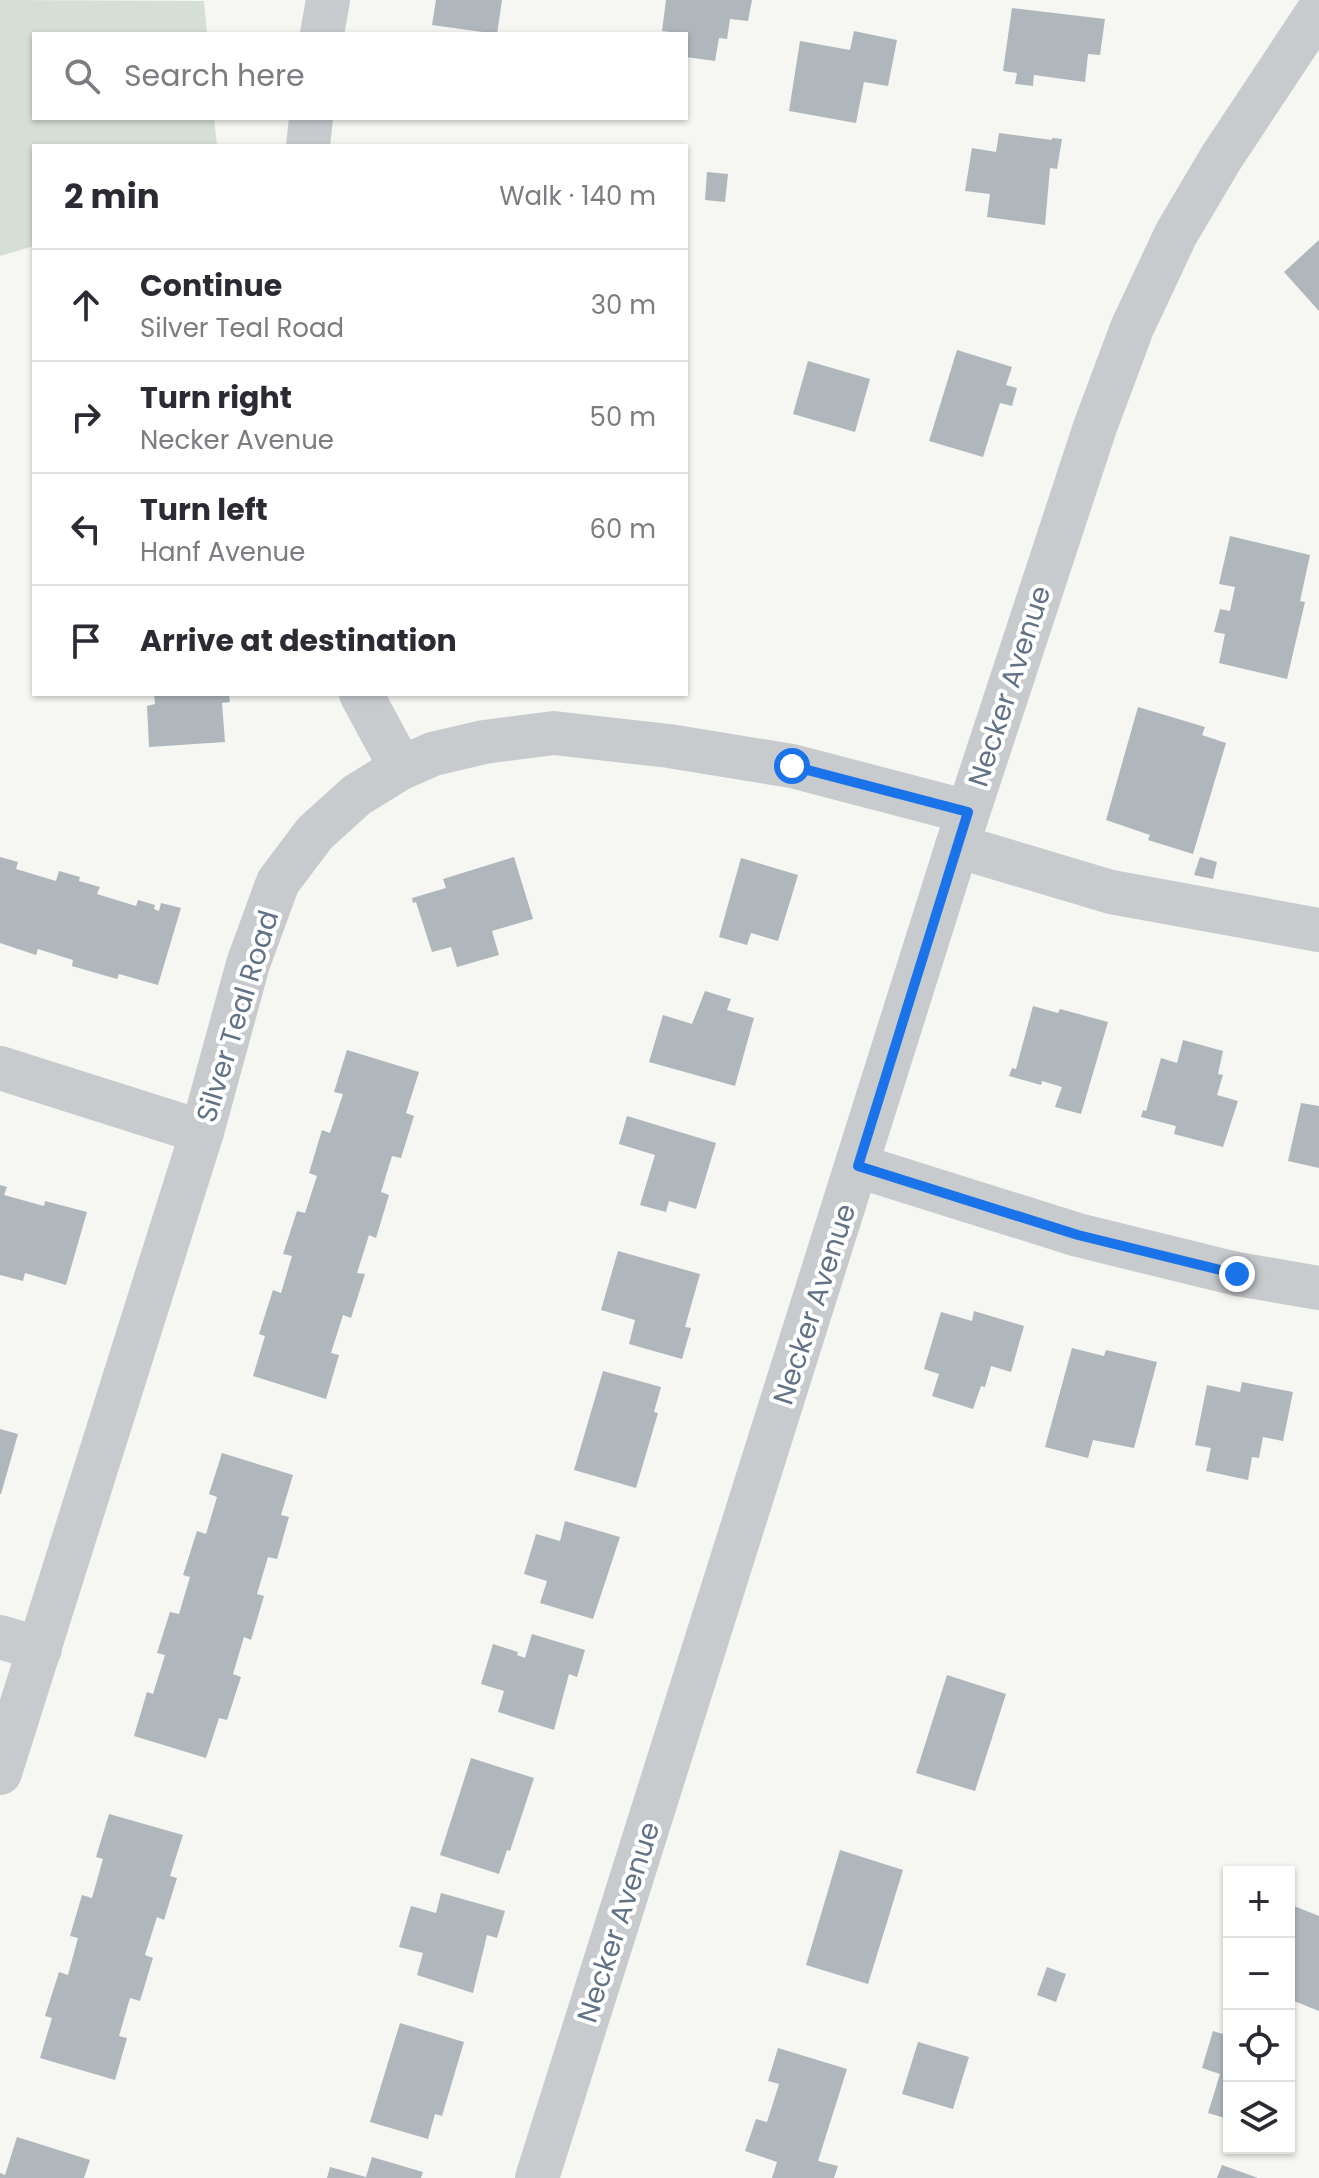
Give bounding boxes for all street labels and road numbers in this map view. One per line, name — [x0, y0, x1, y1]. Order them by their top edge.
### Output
street label: Necker Avenue — [959, 581, 1060, 792]
street label: Silver Teal Road — [187, 905, 288, 1127]
street label: Necker Avenue — [764, 1199, 865, 1410]
street label: Necker Avenue — [568, 1817, 669, 2028]

